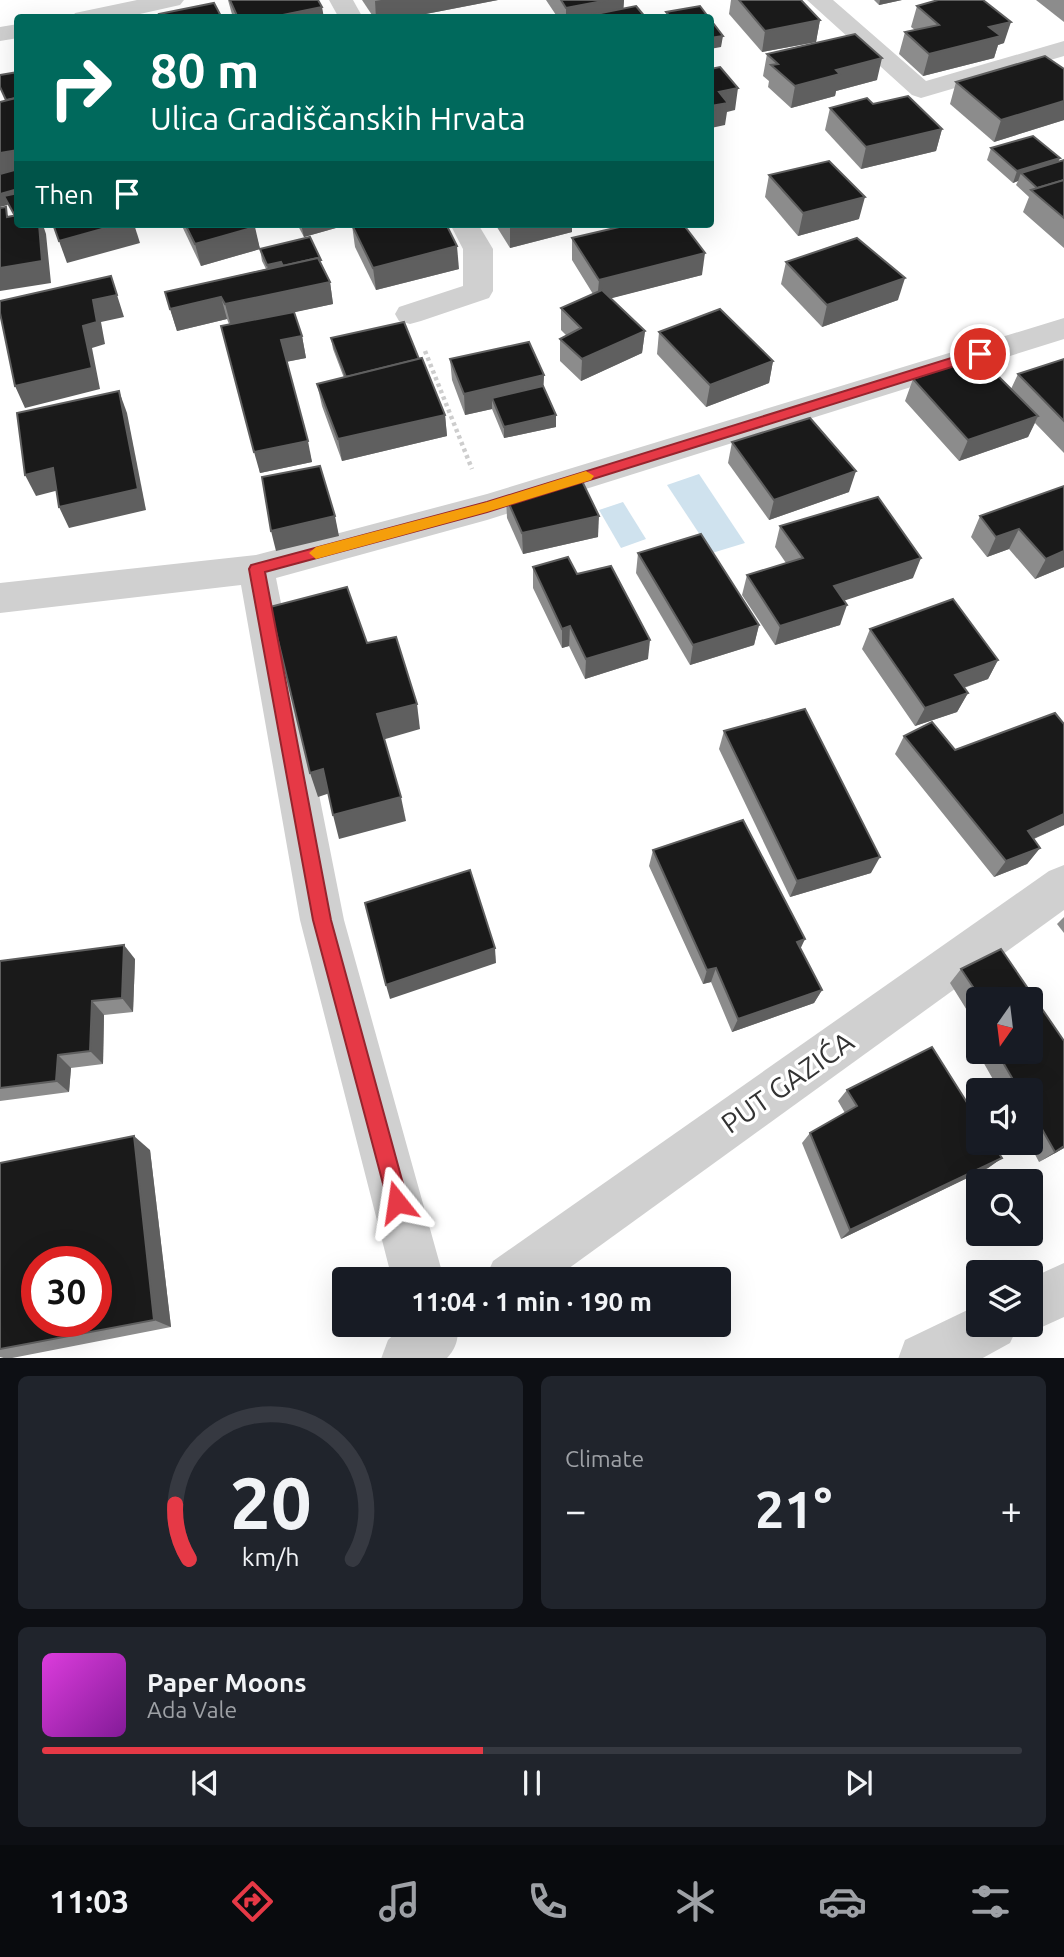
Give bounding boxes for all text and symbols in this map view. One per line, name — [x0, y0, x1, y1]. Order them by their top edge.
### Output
icon: right — [35, 42, 126, 133]
text: 80 m — [150, 42, 259, 97]
text: Ulica Gradiščanskih Hrvata — [150, 100, 526, 136]
icon: arrive — [108, 175, 146, 213]
text: Then — [35, 180, 94, 209]
pin — [950, 324, 1010, 384]
icon: arrive — [961, 335, 999, 373]
north arrow — [966, 987, 1043, 1064]
map controls — [966, 987, 1043, 1337]
street label: PUT GAZIĆA — [714, 1024, 859, 1139]
button: sound — [966, 1078, 1043, 1155]
position arrow — [360, 1165, 434, 1239]
button: search — [966, 1169, 1043, 1246]
speed limit sign: 30 — [21, 1246, 112, 1337]
button: layers — [966, 1260, 1043, 1337]
text: 11:04 · 1 min · 190 m — [411, 1287, 652, 1316]
text: Climate — [565, 1446, 644, 1471]
text: 20 — [229, 1461, 312, 1543]
text: 21° — [755, 1480, 832, 1538]
text: − — [565, 1489, 586, 1531]
text: + — [1001, 1489, 1022, 1531]
text: km/h — [242, 1542, 299, 1570]
text: Paper Moons — [147, 1668, 306, 1697]
text: Ada Vale — [147, 1697, 237, 1722]
icon: previous — [186, 1764, 224, 1802]
icon: pause — [513, 1764, 551, 1802]
icon: next — [840, 1764, 878, 1802]
icon: directions — [228, 1877, 277, 1926]
icon: music — [375, 1877, 424, 1926]
icon: phone — [523, 1877, 572, 1926]
icon: climate — [671, 1877, 720, 1926]
icon: car — [818, 1877, 867, 1926]
icon: filters — [966, 1877, 1015, 1926]
text: 11:03 — [49, 1883, 129, 1919]

